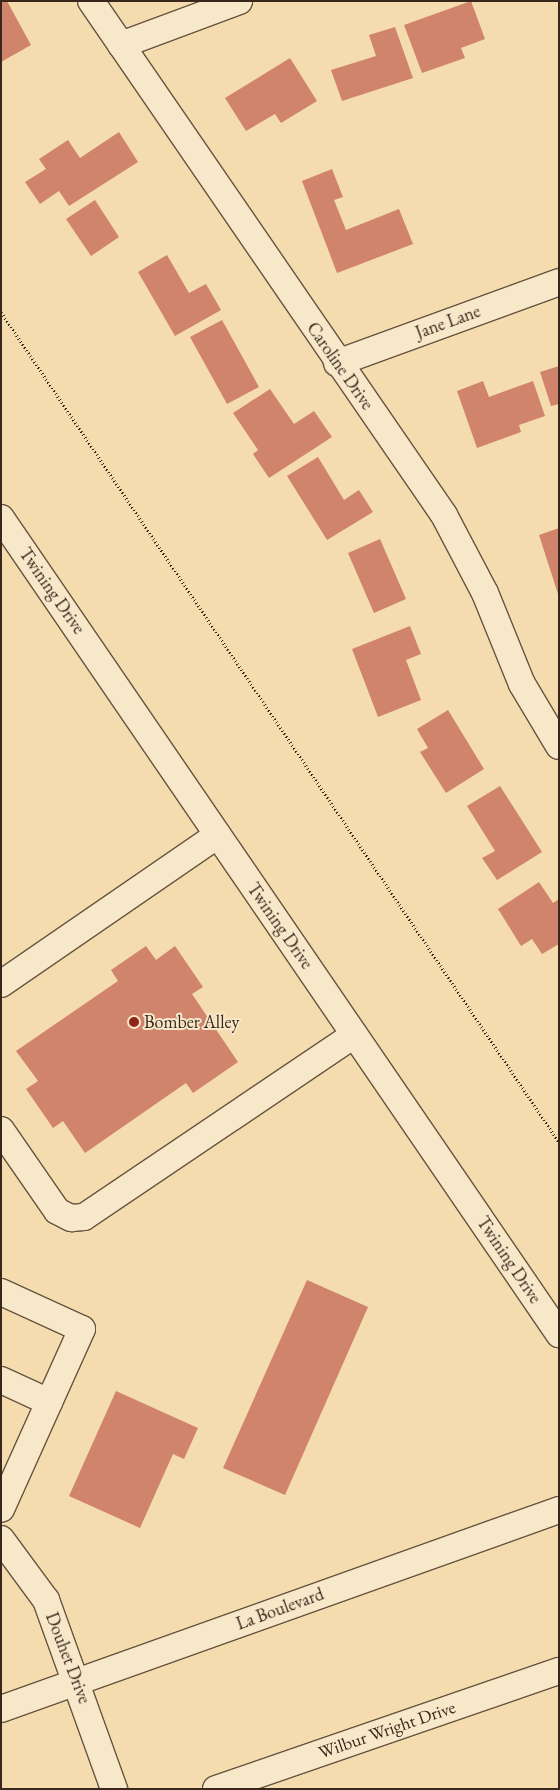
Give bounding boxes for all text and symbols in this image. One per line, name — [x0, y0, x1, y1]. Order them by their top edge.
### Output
street label: Jane Lane — [413, 300, 483, 344]
street label: Caroline Drive — [302, 318, 378, 414]
street label: Twining Drive — [14, 544, 90, 638]
street label: Twining Drive — [242, 879, 318, 973]
place label: Bomber Alley — [144, 1011, 239, 1033]
marker: Bomber Alley — [128, 1016, 140, 1028]
street label: Twining Drive — [472, 1212, 546, 1308]
street label: La Boulevard — [233, 1583, 327, 1635]
street label: Douhet Drive — [41, 1609, 95, 1707]
street label: Wilbur Wright Drive — [316, 1696, 458, 1764]

